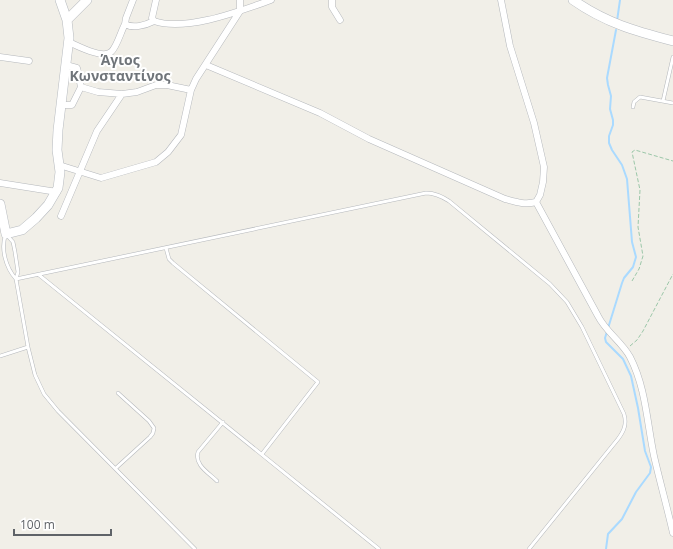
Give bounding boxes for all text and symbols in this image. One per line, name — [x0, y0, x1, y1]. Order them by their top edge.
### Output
district label: Άγιος Κωνσταντίνος — [70, 50, 171, 85]
scale bar — [14, 511, 111, 537]
text: 100 m — [20, 516, 55, 533]

